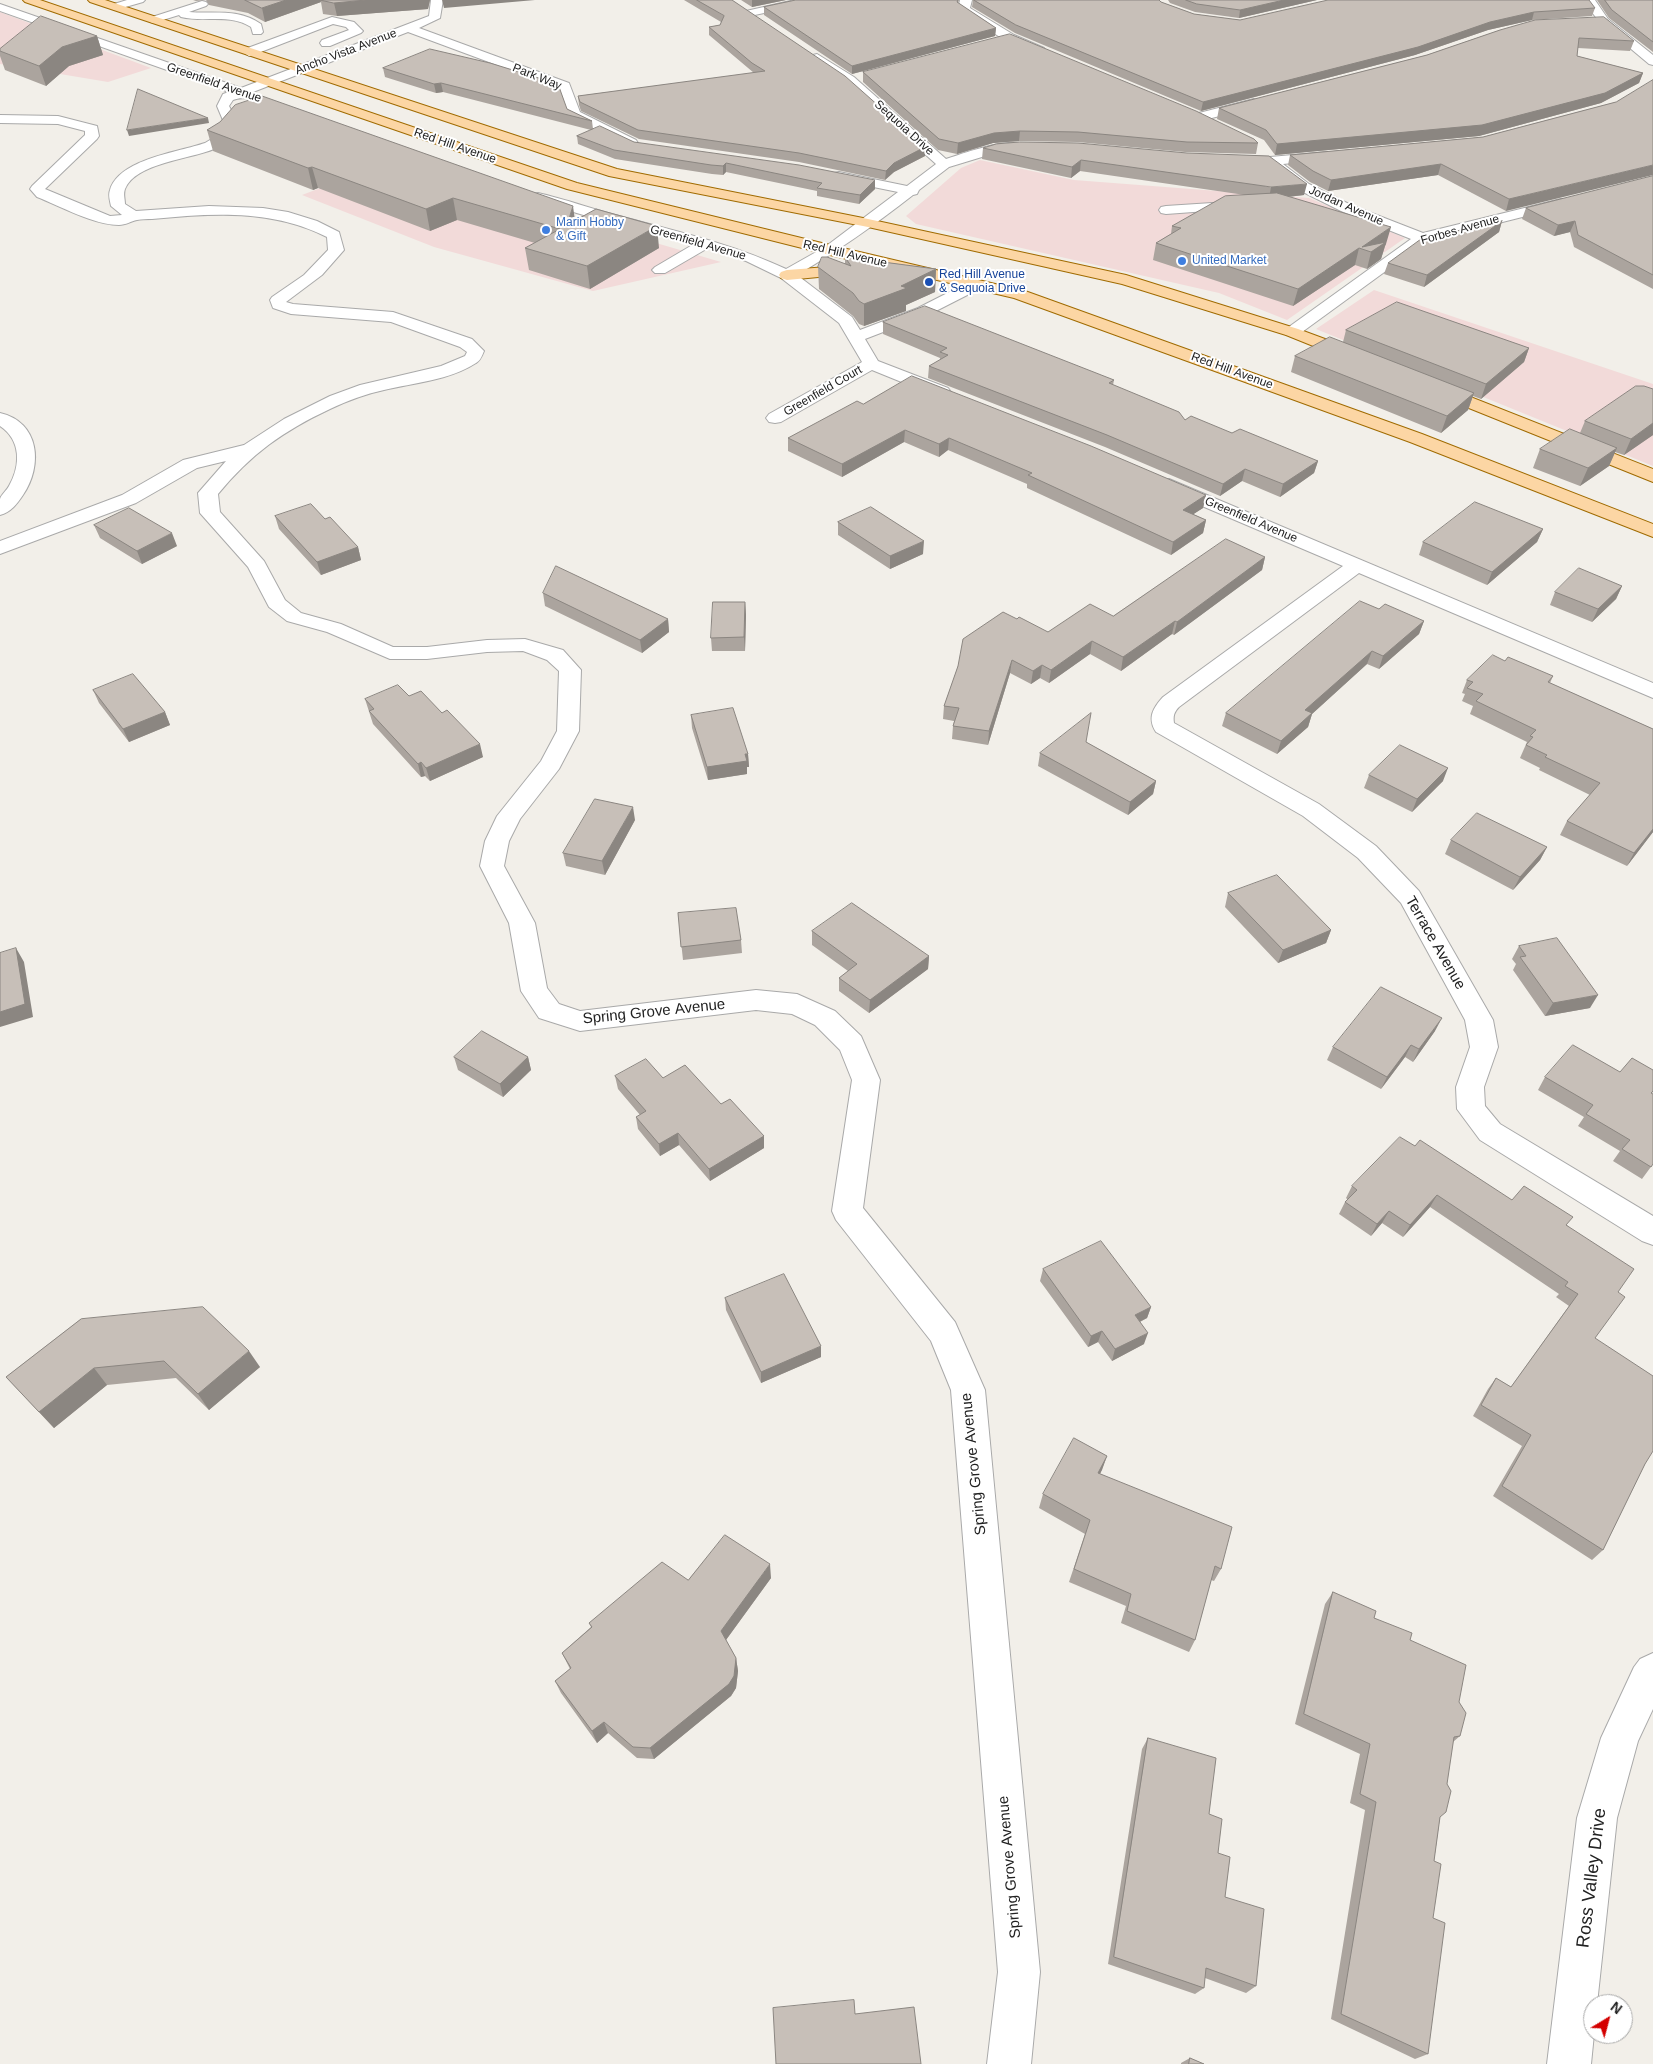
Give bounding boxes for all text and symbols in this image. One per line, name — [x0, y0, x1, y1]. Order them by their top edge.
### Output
street label: Ancho Vista Avenue — [293, 26, 399, 78]
street label: Greenfield Avenue — [165, 60, 263, 106]
street label: Park Way — [510, 61, 564, 93]
street label: Sequoia Drive — [871, 97, 937, 159]
street label: Red Hill Avenue — [412, 125, 498, 167]
street label: Jordan Avenue — [1306, 183, 1386, 229]
street label: Forbes Avenue — [1419, 212, 1501, 248]
place label: Marin Hobby & Gift — [556, 216, 624, 244]
street label: Greenfield Avenue — [648, 222, 748, 264]
marker: Marin Hobby & Gift — [540, 224, 552, 236]
street label: Red Hill Avenue — [802, 237, 888, 271]
place label: United Market — [1192, 254, 1267, 268]
marker: United Market — [1176, 255, 1188, 267]
place label: Red Hill Avenue & Sequoia Drive — [939, 268, 1026, 296]
marker: Red Hill Avenue & Sequoia Drive — [923, 276, 935, 288]
street label: Red Hill Avenue — [1189, 350, 1275, 392]
street label: Greenfield Court — [781, 363, 865, 419]
street label: Greenfield Avenue — [1203, 494, 1299, 546]
street label: Terrace Avenue — [1401, 893, 1469, 993]
street label: Spring Grove Avenue — [582, 996, 726, 1028]
street label: Spring Grove Avenue — [958, 1392, 990, 1536]
street label: Spring Grove Avenue — [995, 1795, 1025, 1939]
street label: Ross Valley Drive — [1573, 1807, 1611, 1949]
north arrow — [1583, 1994, 1633, 2044]
text: N — [1608, 1998, 1625, 2017]

